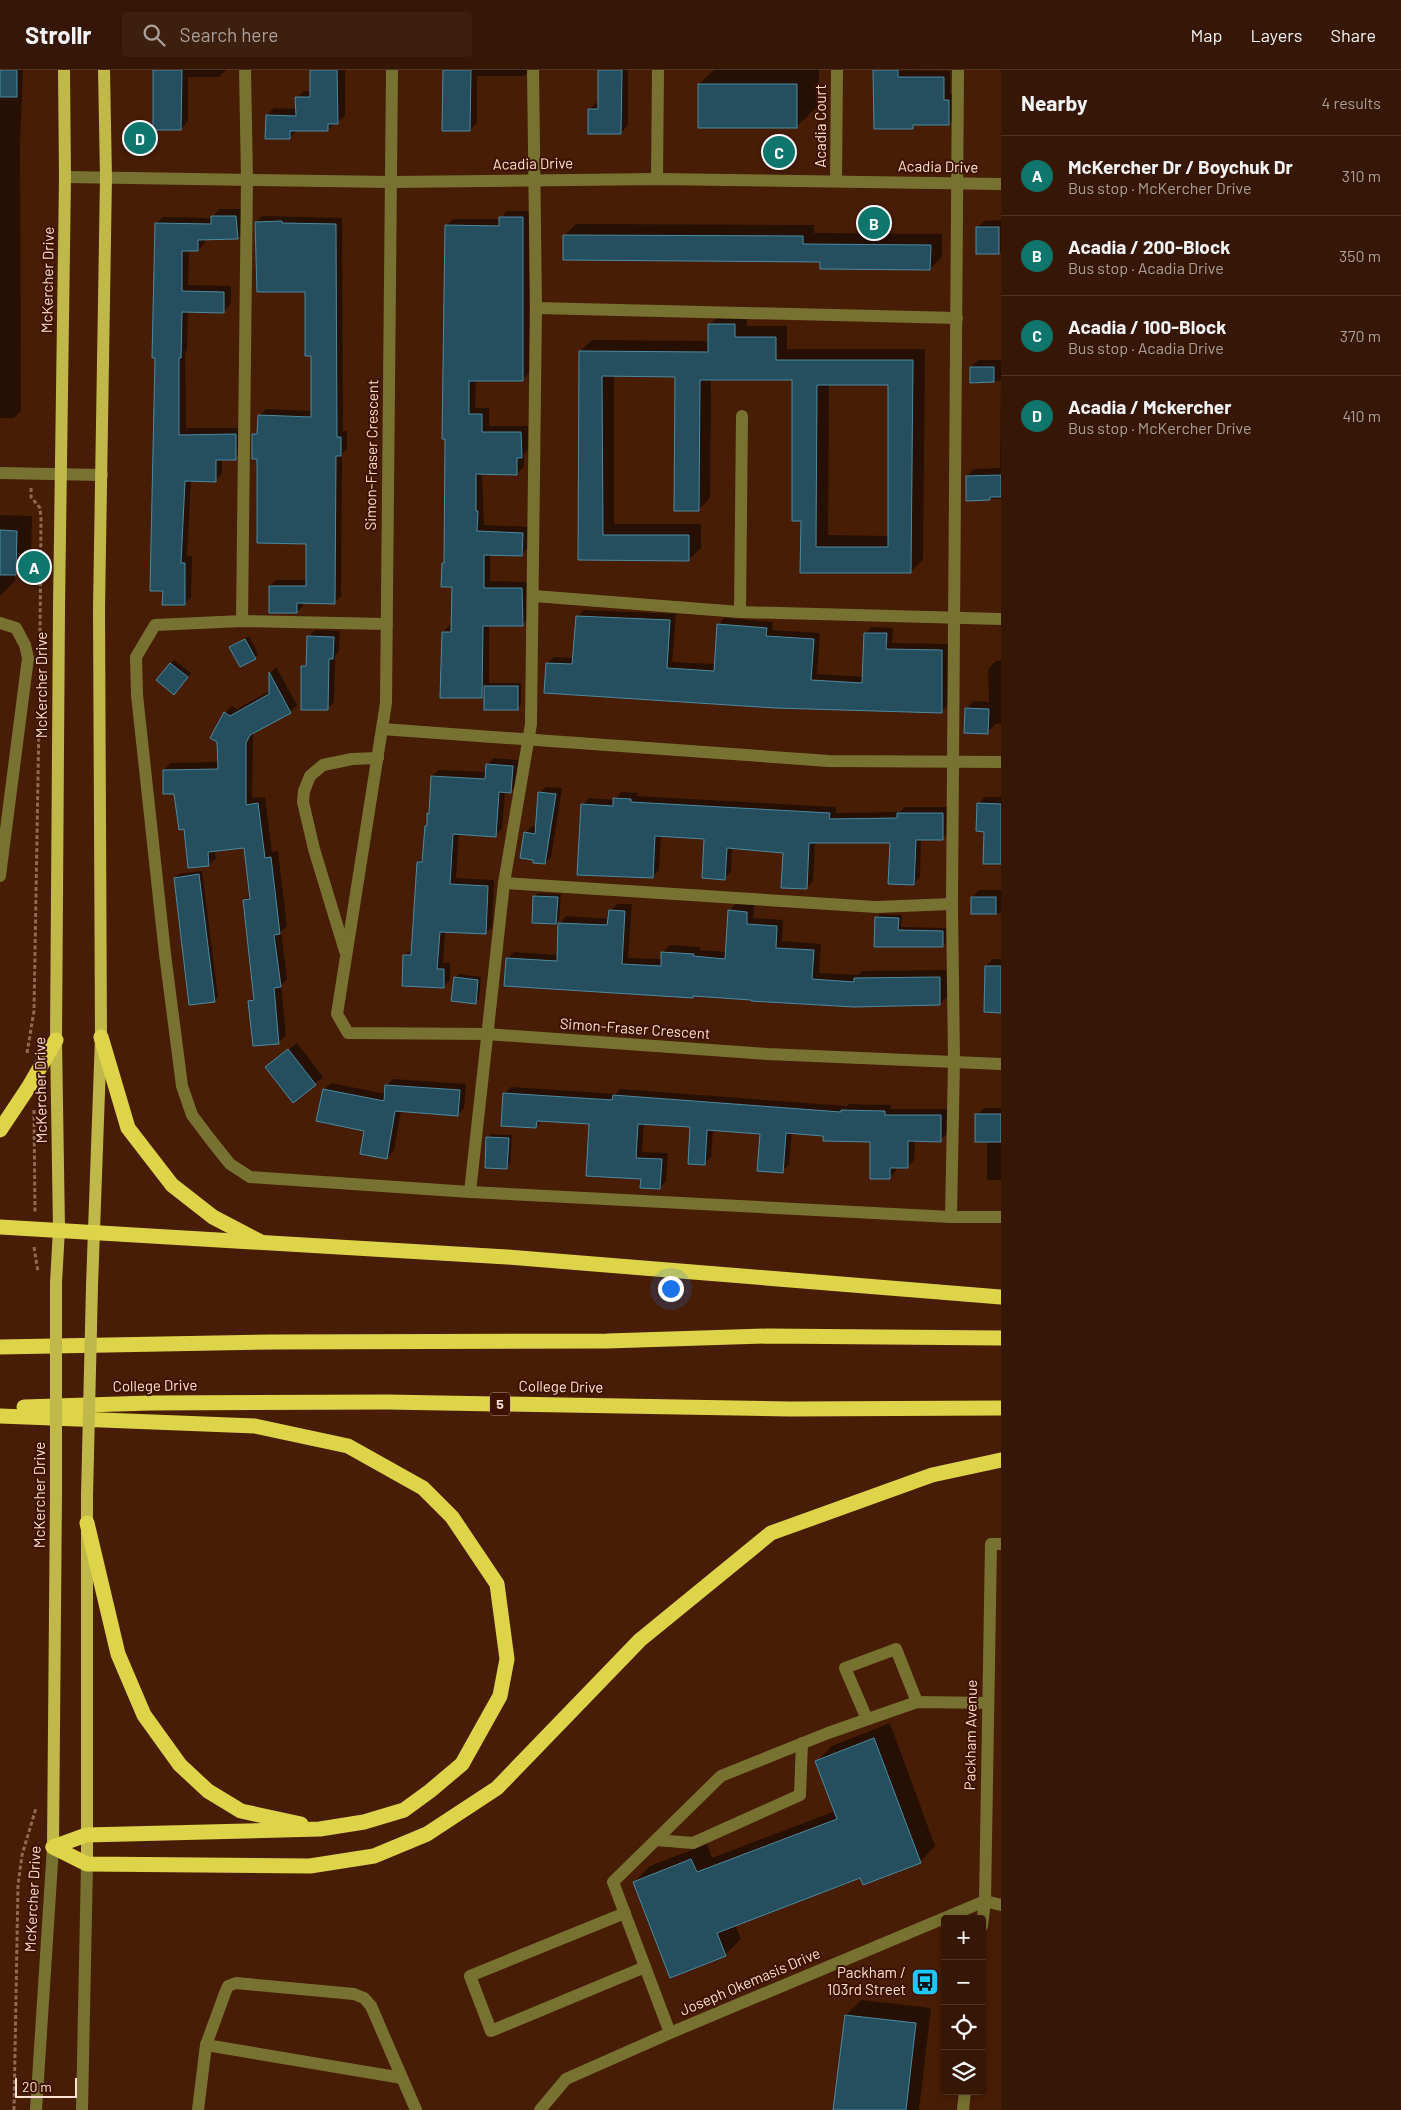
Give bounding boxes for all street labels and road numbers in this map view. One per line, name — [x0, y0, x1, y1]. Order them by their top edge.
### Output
street label: Acadia Court — [811, 84, 829, 168]
street label: Acadia Drive — [493, 153, 573, 173]
street label: Acadia Drive — [898, 156, 978, 176]
street label: McKercher Drive — [37, 227, 57, 333]
street label: Simon-Fraser Crescent — [361, 379, 381, 531]
street label: McKercher Drive — [32, 632, 50, 738]
street label: Simon-Fraser Crescent — [559, 1014, 711, 1042]
street label: McKercher Drive — [30, 1037, 50, 1143]
street label: College Drive — [113, 1375, 197, 1395]
street label: College Drive — [519, 1376, 603, 1396]
road number: 5 — [490, 1392, 510, 1416]
street label: McKercher Drive — [30, 1442, 48, 1548]
street label: Packham Avenue — [960, 1680, 980, 1790]
street label: McKercher Drive — [20, 1845, 44, 1953]
street label: Joseph Okemasis Drive — [677, 1943, 822, 2019]

